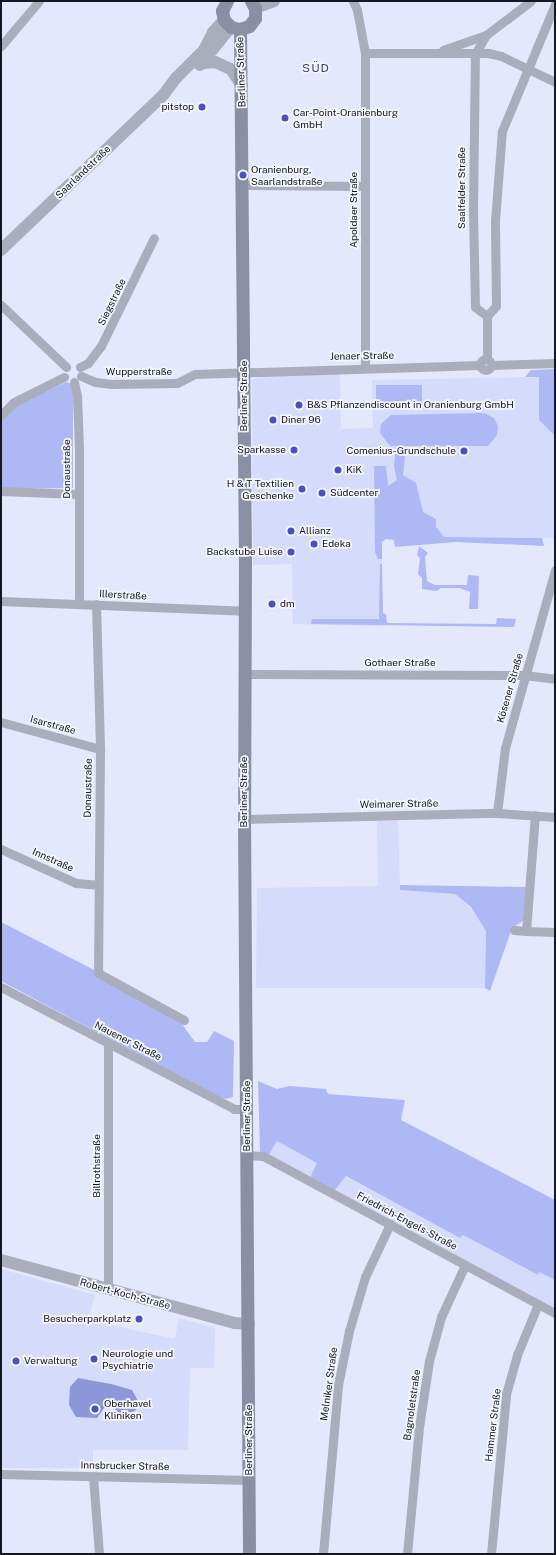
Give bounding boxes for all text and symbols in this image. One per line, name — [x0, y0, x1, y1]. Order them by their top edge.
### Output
street label: Berliner Straße — [234, 36, 248, 108]
district label: SÜD — [302, 62, 330, 76]
place label: pitstop — [161, 101, 194, 113]
marker: pitstop — [197, 102, 207, 112]
place label: Car-Point-Oranienburg GmbH — [293, 106, 398, 130]
marker: Car-Point-Oranienburg GmbH — [280, 113, 290, 123]
street label: Saarlandstraße — [53, 143, 113, 201]
street label: Saalfelder Straße — [456, 147, 468, 229]
place label: Oranienburg, Saarlandstraße — [251, 163, 323, 186]
marker: Oranienburg, Saarlandstraße — [238, 170, 248, 180]
street label: Apoldaer Straße — [348, 172, 360, 248]
street label: Siegstraße — [96, 277, 128, 327]
street label: Jenaer Straße — [330, 349, 394, 363]
street label: Berliner Straße — [238, 361, 250, 431]
street label: Wupperstraße — [106, 366, 172, 378]
place label: B&S Pflanzendiscount in Oranienburg GmbH — [307, 399, 514, 411]
marker: B&S Pflanzendiscount in Oranienburg GmbH — [294, 400, 304, 410]
place label: Diner 96 — [281, 414, 321, 426]
marker: Diner 96 — [268, 415, 278, 425]
street label: Donaustraße — [61, 439, 73, 499]
place label: Sparkasse — [237, 444, 286, 456]
marker: Sparkasse — [289, 445, 299, 455]
place label: Comenius-Grundschule — [347, 445, 456, 457]
marker: Comenius-Grundschule — [459, 446, 469, 456]
place label: KiK — [346, 464, 362, 476]
marker: KiK — [333, 465, 343, 475]
place label: H & T Textilien Geschenke — [227, 477, 294, 500]
marker: H & T Textilien Geschenke — [297, 484, 307, 494]
place label: Südcenter — [330, 487, 378, 499]
marker: Südcenter — [317, 488, 327, 498]
place label: Allianz — [299, 525, 331, 537]
marker: Allianz — [286, 526, 296, 536]
place label: Edeka — [322, 538, 351, 550]
marker: Edeka — [309, 539, 319, 549]
place label: Backstube Luise — [206, 546, 283, 558]
marker: Backstube Luise — [286, 547, 296, 557]
street label: Illerstraße — [99, 588, 147, 602]
place label: dm — [280, 598, 295, 610]
marker: dm — [267, 599, 277, 609]
street label: Kösener Straße — [494, 652, 526, 724]
street label: Gothaer Straße — [364, 657, 436, 669]
street label: Isarstraße — [29, 713, 77, 737]
street label: Berliner Straße — [238, 757, 250, 827]
street label: Donaustraße — [81, 758, 95, 818]
street label: Weimarer Straße — [360, 797, 438, 811]
street label: Innstraße — [30, 846, 76, 874]
street label: Nauener Straße — [93, 1019, 163, 1063]
street label: Berliner Straße — [241, 1081, 253, 1151]
street label: Billrothstraße — [91, 1134, 103, 1198]
street label: Friedrich-Engels-Straße — [355, 1189, 459, 1253]
street label: Robert-Koch-Straße — [78, 1276, 172, 1312]
place label: Besucherparkplatz — [43, 1313, 131, 1325]
marker: Besucherparkplatz — [134, 1314, 144, 1324]
street label: Melniker Straße — [318, 1346, 340, 1422]
place label: Neurologie und Psychiatrie — [102, 1347, 173, 1370]
marker: Neurologie und Psychiatrie — [89, 1354, 99, 1364]
place label: Verwaltung — [24, 1355, 78, 1367]
marker: Verwaltung — [11, 1356, 21, 1366]
street label: Bagnoletstraße — [401, 1369, 423, 1441]
street label: Hammer Straße — [483, 1388, 503, 1462]
place label: Oberhavel Kliniken — [104, 1397, 152, 1420]
marker: Oberhavel Kliniken — [89, 1403, 101, 1415]
street label: Berliner Straße — [243, 1405, 255, 1475]
street label: Innsbrucker Straße — [80, 1459, 170, 1473]

